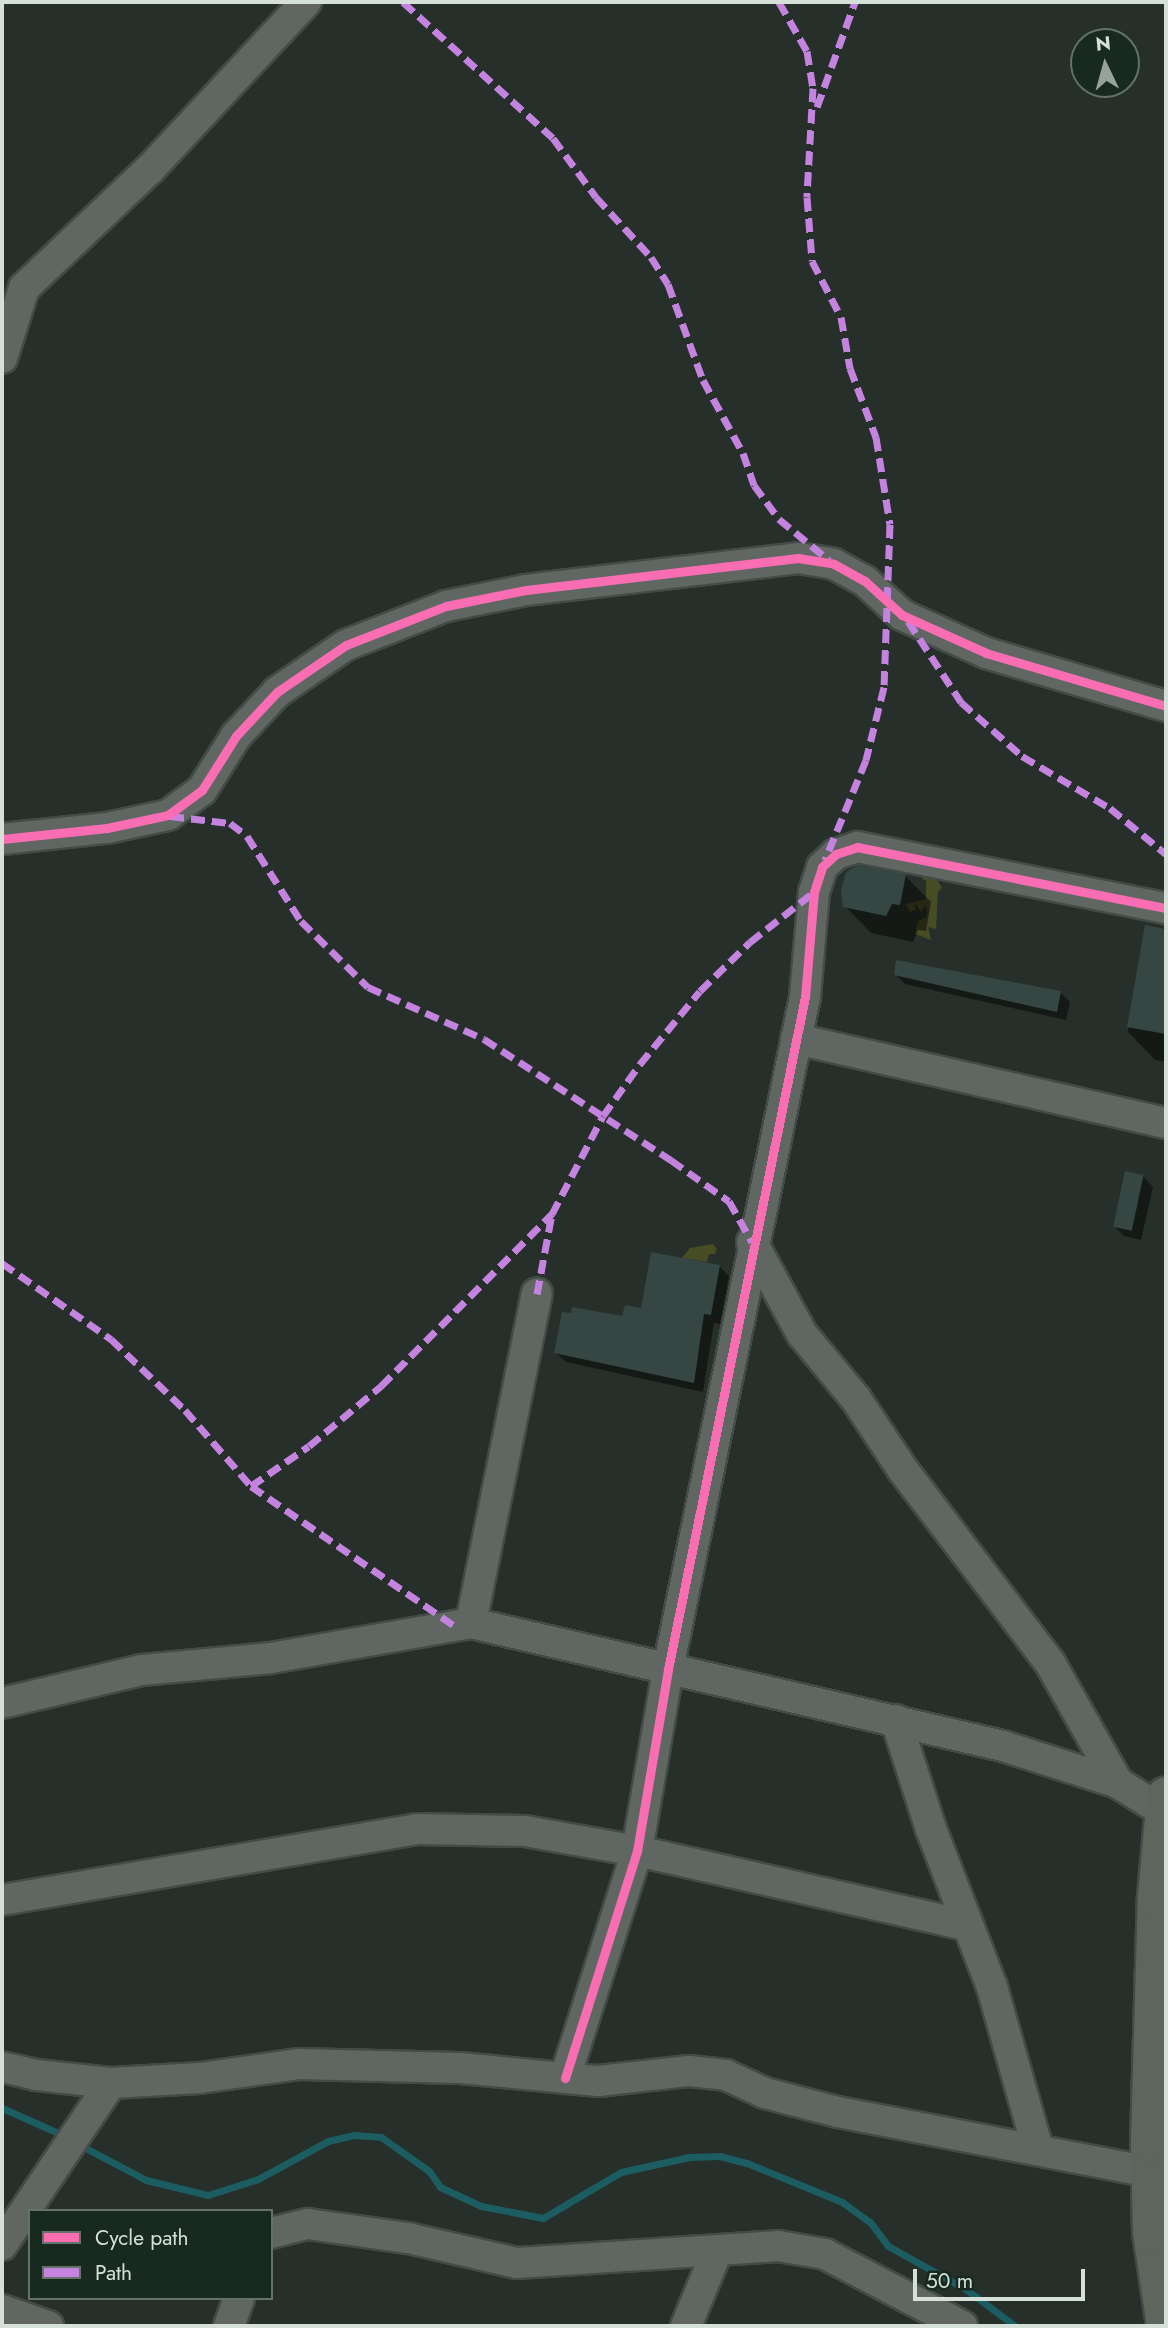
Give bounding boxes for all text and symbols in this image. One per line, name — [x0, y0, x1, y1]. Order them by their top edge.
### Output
north arrow — [1070, 28, 1140, 98]
text: N — [1095, 29, 1112, 58]
legend — [28, 2209, 273, 2300]
text: Cycle path — [95, 2223, 188, 2253]
scale bar — [916, 2254, 1088, 2298]
text: Path — [95, 2258, 132, 2288]
text: 50 m — [926, 2266, 973, 2296]

